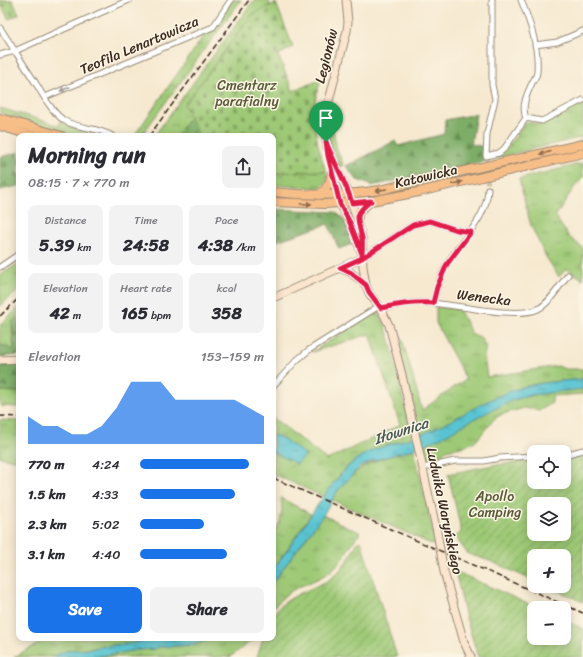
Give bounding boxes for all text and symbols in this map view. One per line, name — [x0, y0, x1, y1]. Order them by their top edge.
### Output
street label: Teofila Lenartowicza — [76, 9, 203, 82]
street label: Legionów — [308, 26, 345, 86]
park label: Cmentarz parafialny — [214, 73, 279, 114]
one-way arrow — [59, 86, 70, 92]
pin — [309, 101, 343, 142]
icon: arrive — [315, 107, 337, 129]
text: Morning run — [28, 136, 146, 175]
button: share — [222, 146, 264, 188]
one-way arrow — [539, 150, 551, 156]
street label: Katowicka — [392, 157, 460, 196]
text: 08:15 · 7 × 770 m — [28, 171, 130, 194]
one-way arrow — [451, 179, 463, 185]
one-way arrow — [375, 187, 387, 193]
one-way arrow — [300, 201, 313, 207]
text: Distance — [44, 211, 86, 230]
text: Time — [134, 211, 158, 230]
text: Pace — [215, 211, 238, 230]
text: 5.39 — [39, 230, 74, 260]
text: 24:58 — [123, 230, 169, 260]
text: 4:38 — [198, 230, 233, 260]
text: km — [74, 238, 92, 257]
text: /km — [233, 238, 256, 257]
text: Elevation — [43, 279, 88, 298]
text: Heart rate — [120, 279, 172, 298]
text: kcal — [217, 279, 237, 298]
street label: Wenecka — [456, 282, 512, 313]
text: 42 — [49, 298, 70, 328]
text: 165 — [121, 298, 148, 328]
text: 358 — [212, 298, 242, 328]
text: m — [70, 306, 81, 325]
text: bpm — [148, 306, 171, 325]
text: Elevation — [28, 345, 81, 368]
text: 153–159 m — [201, 345, 264, 368]
water label: Iłownica — [369, 410, 433, 452]
street label: Ludwika Waryńskiego — [419, 445, 470, 577]
map controls — [527, 445, 571, 645]
button: locate — [527, 445, 571, 489]
text: 770 m — [28, 453, 64, 476]
text: 4:24 — [92, 453, 120, 476]
text: 1.5 km — [28, 483, 66, 506]
text: 4:33 — [92, 483, 118, 506]
park label: Apollo Camping — [469, 484, 521, 525]
button: layers — [527, 497, 571, 541]
text: 2.3 km — [28, 513, 67, 536]
text: 5:02 — [92, 513, 120, 536]
text: 3.1 km — [28, 543, 65, 566]
text: 4:40 — [92, 543, 120, 566]
button: + — [527, 549, 571, 593]
button: Save — [28, 587, 142, 633]
button: Share — [150, 587, 264, 633]
button: − — [527, 601, 571, 645]

